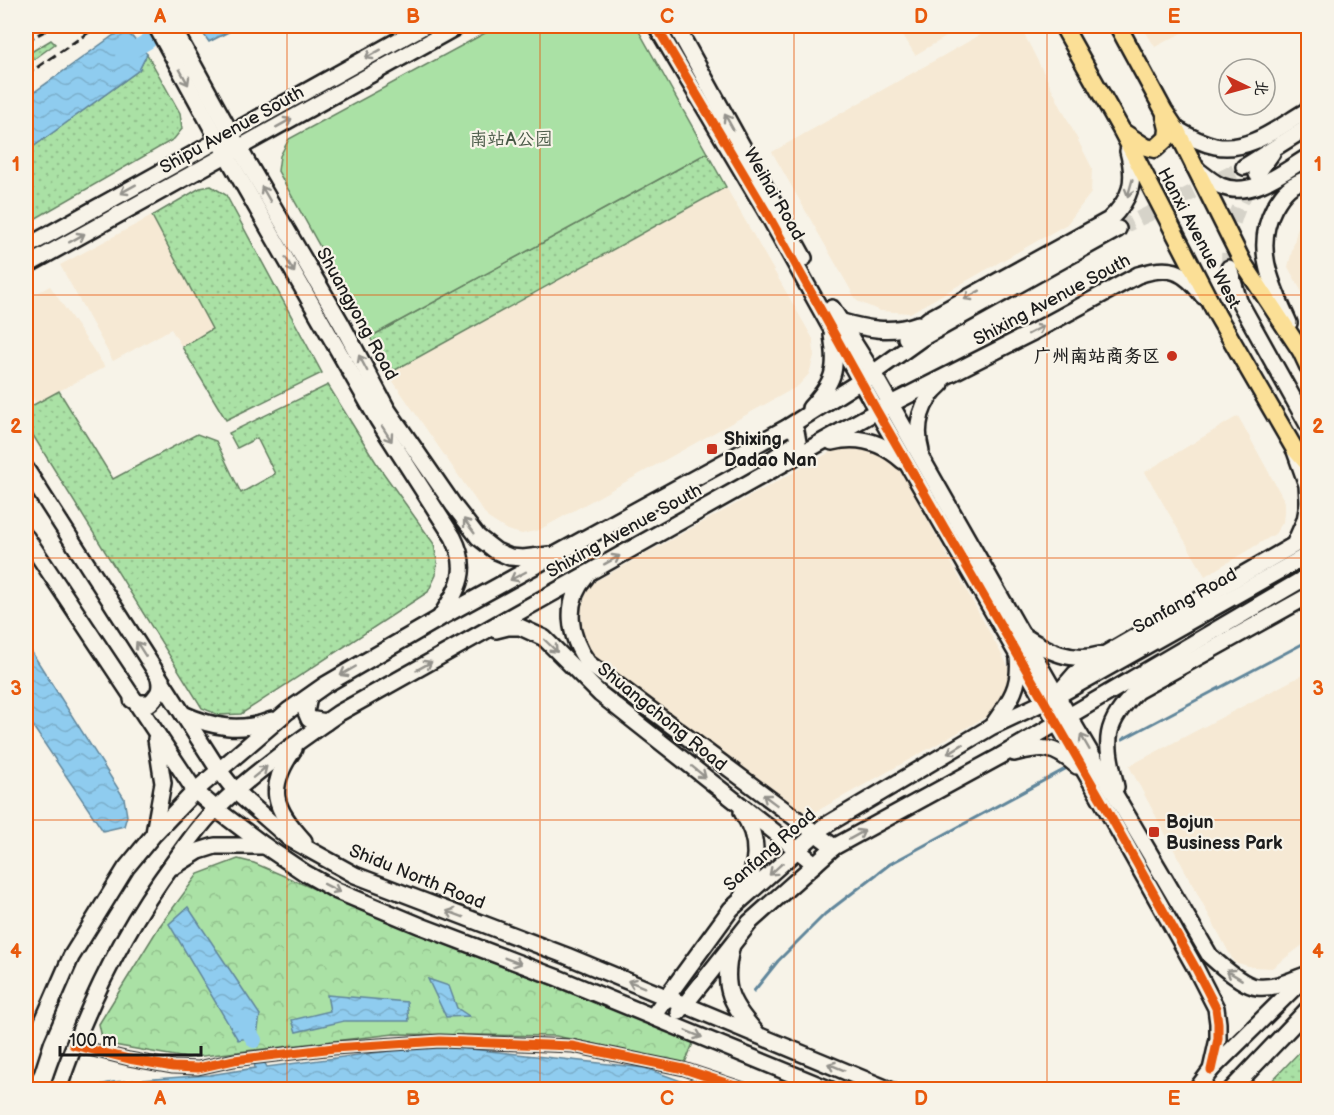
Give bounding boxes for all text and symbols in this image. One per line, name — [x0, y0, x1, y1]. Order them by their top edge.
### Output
text: A — [153, 5, 167, 29]
text: B — [406, 5, 420, 29]
text: C — [660, 5, 674, 29]
text: D — [914, 5, 928, 29]
text: E — [1168, 5, 1181, 29]
one-way arrow — [364, 49, 382, 60]
north arrow — [1217, 57, 1277, 117]
one-way arrow — [178, 68, 190, 85]
text: 北 — [1250, 79, 1271, 97]
street label: Shipu Avenue South — [156, 82, 308, 178]
one-way arrow — [723, 114, 735, 131]
one-way arrow — [275, 117, 292, 129]
park label: 南站A公园 — [470, 129, 553, 150]
street label: Weihai Road — [739, 144, 809, 244]
text: 1 — [12, 153, 20, 177]
text: 1 — [1314, 153, 1322, 177]
street label: Hanxi Avenue West — [1153, 164, 1245, 312]
one-way arrow — [1123, 178, 1135, 197]
one-way arrow — [120, 184, 138, 195]
one-way arrow — [260, 186, 272, 203]
one-way arrow — [68, 232, 85, 244]
street label: Shuangyong Road — [312, 244, 402, 384]
street label: Shixing Avenue South — [970, 250, 1134, 350]
one-way arrow — [284, 256, 296, 273]
one-way arrow — [964, 289, 981, 301]
one-way arrow — [1027, 324, 1045, 335]
place label: 广州南站商务区 — [1034, 346, 1160, 367]
marker: 广州南站商务区 — [1165, 349, 1179, 363]
one-way arrow — [356, 354, 368, 372]
text: 2 — [10, 415, 22, 439]
text: 2 — [1312, 415, 1324, 439]
one-way arrow — [381, 425, 393, 442]
place label: Shixing Dadao Nan — [724, 429, 817, 471]
marker: Shixing Dadao Nan — [705, 442, 719, 456]
street label: Shixing Avenue South — [543, 480, 705, 582]
one-way arrow — [463, 518, 476, 534]
one-way arrow — [603, 554, 620, 566]
street label: Sanfang Road — [1129, 564, 1241, 638]
one-way arrow — [510, 571, 528, 582]
one-way arrow — [544, 638, 559, 653]
one-way arrow — [134, 641, 146, 658]
street label: Shuangchong Road — [593, 658, 731, 776]
one-way arrow — [414, 660, 432, 671]
one-way arrow — [340, 666, 357, 678]
text: 3 — [10, 677, 22, 701]
text: 3 — [1312, 677, 1324, 701]
one-way arrow — [1078, 734, 1090, 751]
one-way arrow — [947, 743, 964, 755]
one-way arrow — [252, 765, 268, 778]
one-way arrow — [691, 766, 707, 779]
one-way arrow — [762, 794, 778, 807]
street label: Sanfang Road — [720, 804, 820, 896]
place label: Bojun Business Park — [1166, 812, 1283, 854]
marker: Bojun Business Park — [1147, 825, 1161, 839]
one-way arrow — [848, 828, 865, 840]
street label: Shidu North Road — [346, 840, 488, 914]
one-way arrow — [769, 862, 784, 876]
one-way arrow — [323, 883, 341, 894]
one-way arrow — [446, 907, 464, 918]
text: 4 — [10, 940, 22, 964]
text: 4 — [1312, 940, 1324, 964]
one-way arrow — [503, 956, 522, 967]
one-way arrow — [1226, 968, 1243, 980]
one-way arrow — [628, 978, 646, 989]
scale bar — [60, 1019, 201, 1057]
one-way arrow — [684, 1029, 703, 1040]
text: 100 m — [69, 1030, 117, 1051]
one-way arrow — [827, 1061, 846, 1072]
text: A — [153, 1087, 167, 1111]
text: B — [406, 1087, 420, 1111]
text: C — [660, 1087, 674, 1111]
text: D — [914, 1087, 928, 1111]
text: E — [1168, 1087, 1181, 1111]

